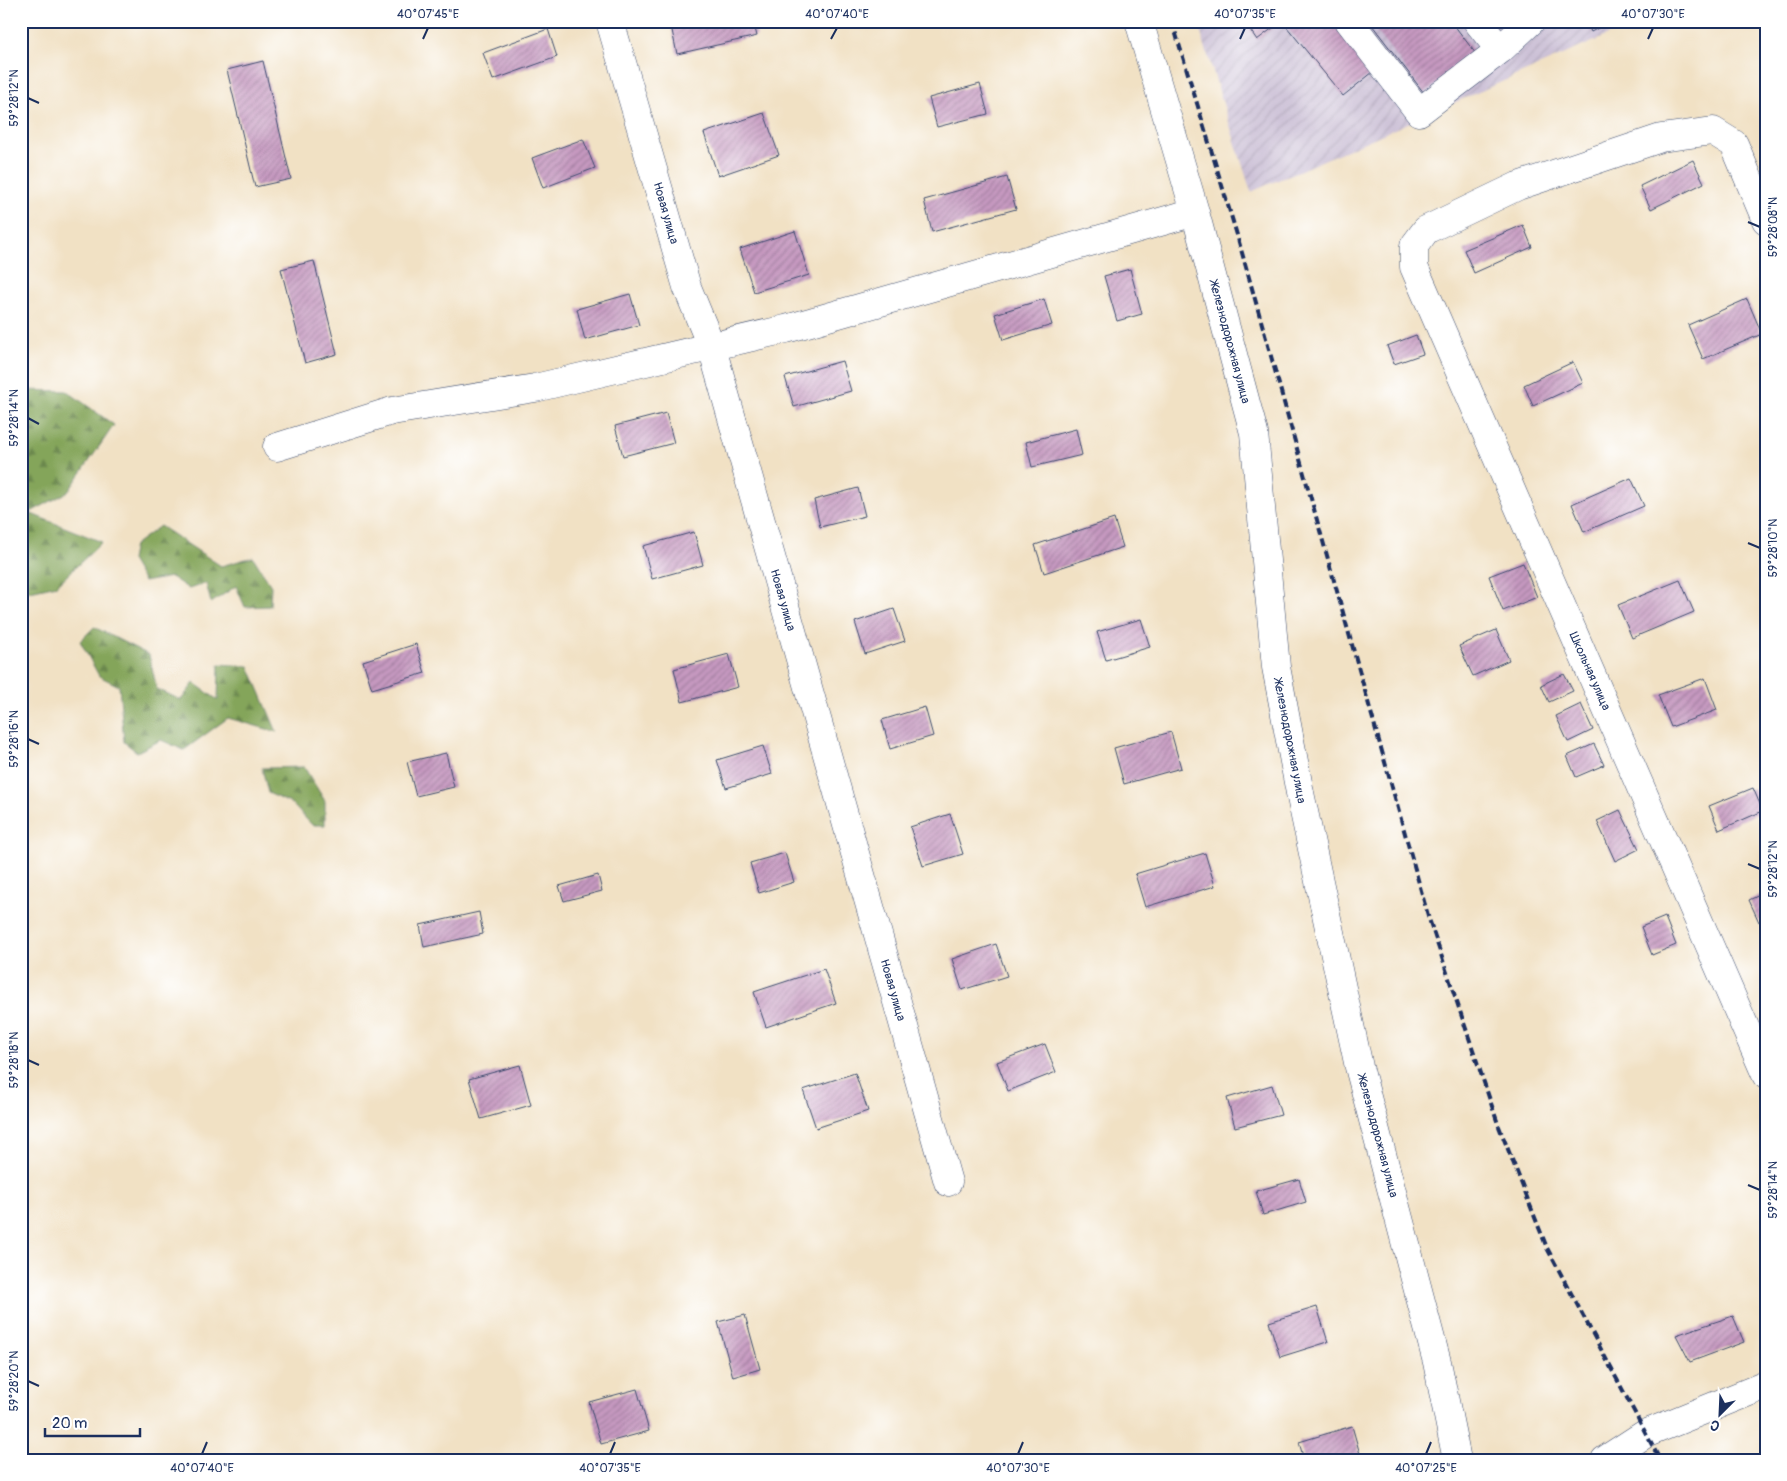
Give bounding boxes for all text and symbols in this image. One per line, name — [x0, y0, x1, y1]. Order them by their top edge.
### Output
text: 40°07'45"E — [397, 7, 459, 22]
text: 40°07'40"E — [805, 7, 869, 22]
text: 40°07'35"E — [1214, 7, 1276, 22]
text: 40°07'30"E — [1621, 7, 1685, 22]
text: 59°28'12"N — [7, 69, 22, 127]
street label: Новая улица — [650, 180, 682, 246]
text: 59°28'08"N — [1766, 197, 1781, 257]
street label: Железнодорожная улица — [1205, 277, 1253, 406]
text: 59°28'14"N — [7, 389, 22, 447]
text: 59°28'10"N — [1766, 519, 1781, 577]
street label: Новая улица — [767, 567, 799, 633]
street label: Школьная улица — [1566, 630, 1614, 713]
street label: Железнодорожная улица — [1270, 676, 1309, 805]
text: 59°28'16"N — [7, 710, 22, 768]
text: 59°28'12"N — [1766, 840, 1781, 898]
street label: Новая улица — [877, 957, 909, 1023]
text: 59°28'18"N — [7, 1032, 22, 1088]
street label: Железнодорожная улица — [1353, 1071, 1401, 1200]
text: 59°28'14"N — [1766, 1161, 1781, 1219]
text: 59°28'20"N — [7, 1351, 22, 1411]
north arrow — [1694, 1388, 1744, 1438]
scale bar — [45, 1406, 140, 1438]
text: 20 m — [52, 1414, 87, 1433]
text: С — [1707, 1416, 1722, 1435]
text: 40°07'40"E — [170, 1461, 234, 1476]
text: 40°07'35"E — [579, 1461, 641, 1476]
text: 40°07'30"E — [986, 1461, 1050, 1476]
text: 40°07'25"E — [1395, 1461, 1457, 1476]

